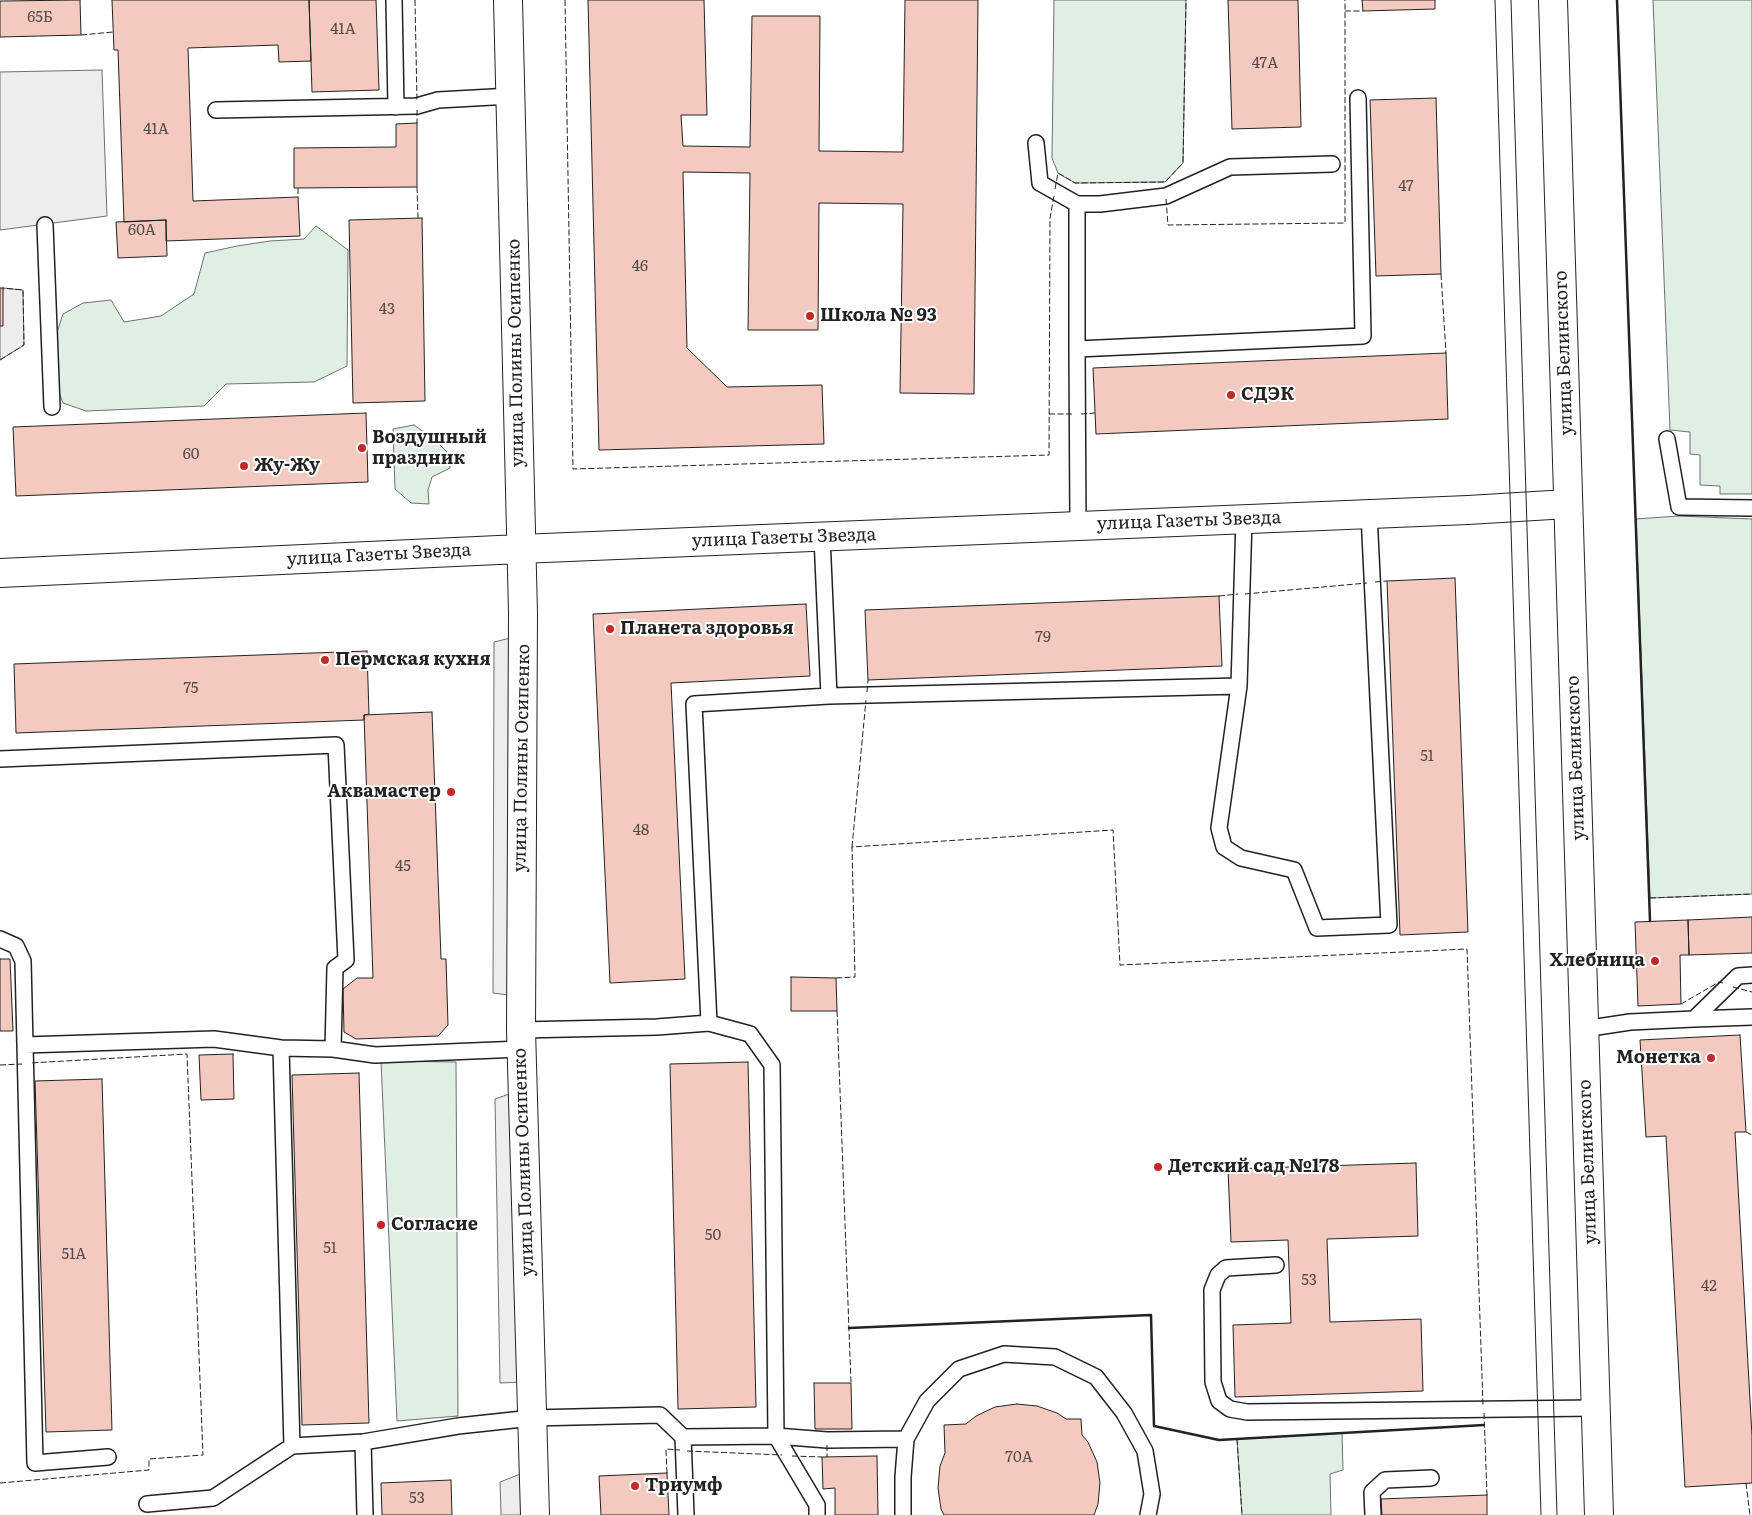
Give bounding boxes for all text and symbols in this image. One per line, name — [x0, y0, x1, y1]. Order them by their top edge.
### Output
house number: 65Б — [27, 9, 53, 27]
house number: 41А — [330, 21, 356, 39]
house number: 47А — [1252, 55, 1278, 73]
house number: 41А — [143, 121, 169, 139]
house number: 47 — [1398, 178, 1414, 196]
house number: 60А — [128, 222, 156, 240]
street label: улица Полины Осипенко — [503, 239, 529, 467]
house number: 46 — [632, 258, 648, 276]
street label: улица Белинского — [1550, 270, 1578, 436]
house number: 43 — [379, 301, 395, 319]
place label: Школа № 93 — [820, 305, 937, 327]
marker: Школа № 93 — [804, 310, 816, 322]
place label: СДЭК — [1241, 384, 1294, 406]
marker: СДЭК — [1225, 389, 1237, 401]
place label: Воздушный праздник — [372, 427, 487, 469]
marker: Воздушный праздник — [356, 442, 368, 454]
house number: 60 — [183, 446, 199, 464]
place label: Жу-Жу — [254, 455, 320, 477]
marker: Жу-Жу — [238, 460, 250, 472]
street label: улица Газеты Звезда — [1096, 507, 1282, 535]
street label: улица Газеты Звезда — [691, 524, 877, 552]
street label: улица Газеты Звезда — [286, 539, 472, 571]
place label: Планета здоровья — [620, 618, 794, 640]
marker: Планета здоровья — [604, 623, 616, 635]
house number: 79 — [1035, 629, 1051, 647]
street label: улица Полины Осипенко — [509, 644, 535, 872]
place label: Пермская кухня — [335, 649, 491, 671]
marker: Пермская кухня — [319, 654, 331, 666]
street label: улица Белинского — [1562, 675, 1590, 841]
house number: 75 — [184, 680, 198, 698]
house number: 51 — [1420, 748, 1434, 766]
place label: Аквамастер — [327, 781, 441, 803]
marker: Аквамастер — [445, 786, 457, 798]
house number: 48 — [633, 822, 649, 840]
house number: 45 — [395, 858, 411, 876]
place label: Хлебница — [1550, 950, 1645, 972]
marker: Хлебница — [1649, 955, 1661, 967]
place label: Монетка — [1616, 1047, 1701, 1069]
street label: улица Полины Осипенко — [509, 1048, 539, 1276]
marker: Монетка — [1705, 1052, 1717, 1064]
street label: улица Белинского — [1574, 1079, 1602, 1245]
place label: Детский сад №178 — [1168, 1156, 1339, 1178]
marker: Детский сад №178 — [1152, 1161, 1164, 1173]
place label: Согласие — [391, 1214, 478, 1236]
marker: Согласие — [375, 1219, 387, 1231]
house number: 50 — [705, 1227, 721, 1245]
house number: 51 — [323, 1240, 337, 1258]
house number: 51А — [62, 1246, 86, 1264]
house number: 53 — [1301, 1272, 1317, 1290]
house number: 42 — [1701, 1278, 1717, 1296]
house number: 70А — [1005, 1449, 1033, 1467]
place label: Триумф — [645, 1475, 722, 1497]
marker: Триумф — [629, 1480, 641, 1492]
house number: 53 — [409, 1490, 425, 1508]

